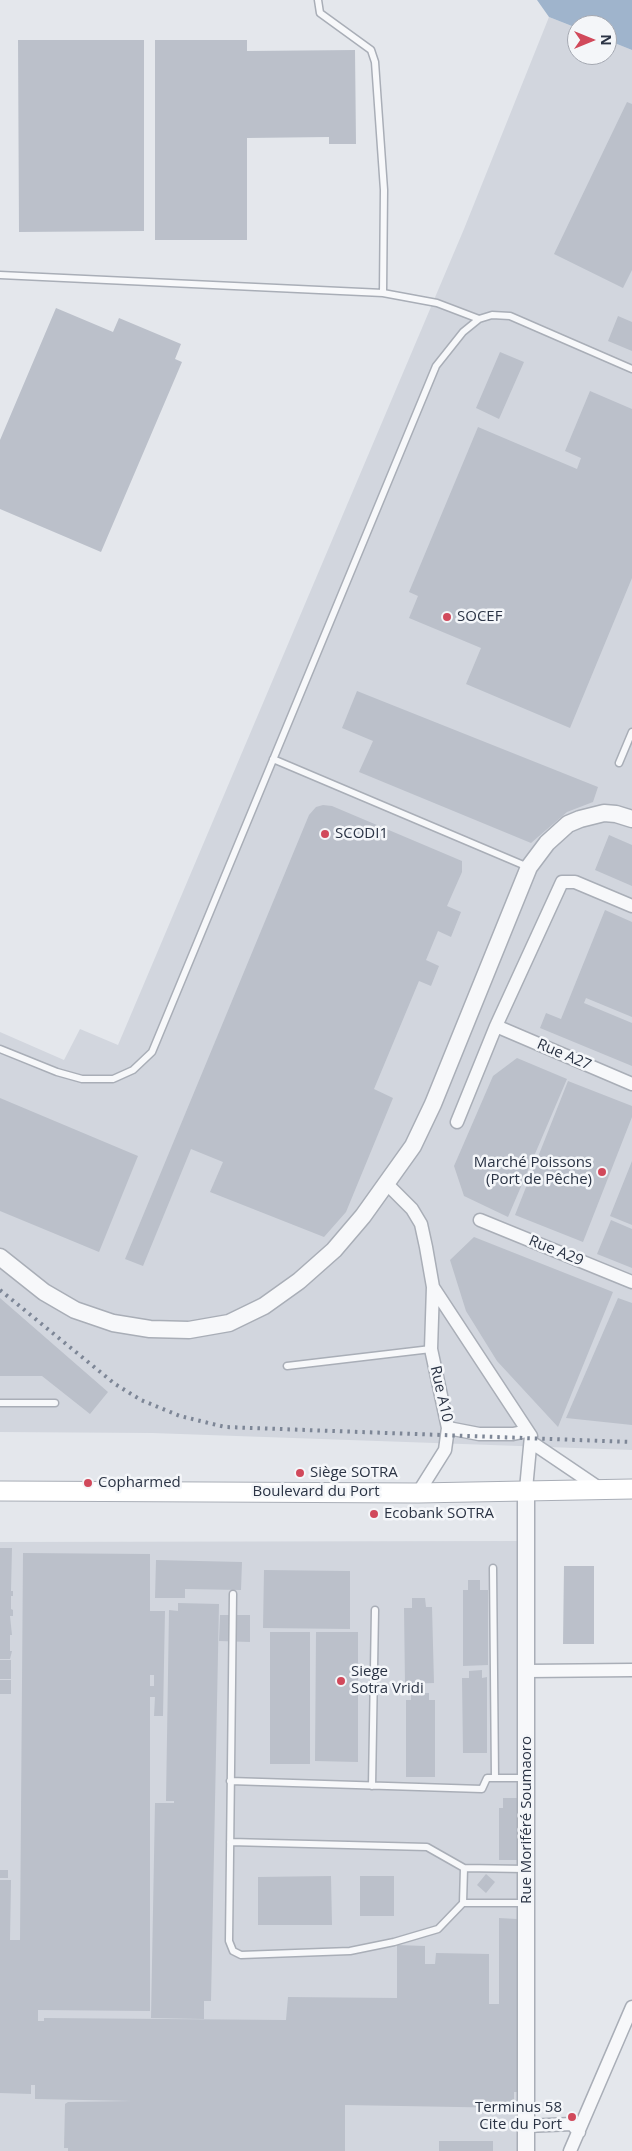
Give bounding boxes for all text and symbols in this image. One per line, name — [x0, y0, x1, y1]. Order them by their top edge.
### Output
north arrow — [567, 15, 617, 65]
text: N — [597, 34, 616, 46]
place label: SOCEF — [457, 608, 502, 626]
marker: SOCEF — [441, 611, 453, 623]
place label: SCODI1 — [335, 825, 388, 843]
marker: SCODI1 — [319, 828, 331, 840]
street label: Rue A27 — [534, 1035, 594, 1075]
place label: Marché Poissons (Port de Pêche) — [474, 1154, 592, 1189]
marker: Marché Poissons (Port de Pêche) — [596, 1166, 608, 1178]
street label: Rue A29 — [526, 1232, 586, 1270]
street label: Rue A10 — [426, 1364, 456, 1424]
place label: Siège SOTRA — [310, 1464, 398, 1482]
marker: Siège SOTRA — [294, 1467, 306, 1479]
place label: Copharmed — [98, 1474, 181, 1492]
marker: Copharmed — [82, 1477, 94, 1489]
street label: Boulevard du Port — [253, 1483, 379, 1501]
place label: Ecobank SOTRA — [384, 1505, 494, 1523]
marker: Ecobank SOTRA — [368, 1508, 380, 1520]
place label: Siege Sotra Vridi — [351, 1663, 424, 1698]
marker: Siege Sotra Vridi — [335, 1675, 347, 1687]
street label: Rue Moriféré Soumaoro — [518, 1736, 536, 1904]
place label: Terminus 58 Cite du Port — [475, 2099, 562, 2134]
marker: Terminus 58 Cite du Port — [566, 2111, 578, 2123]

